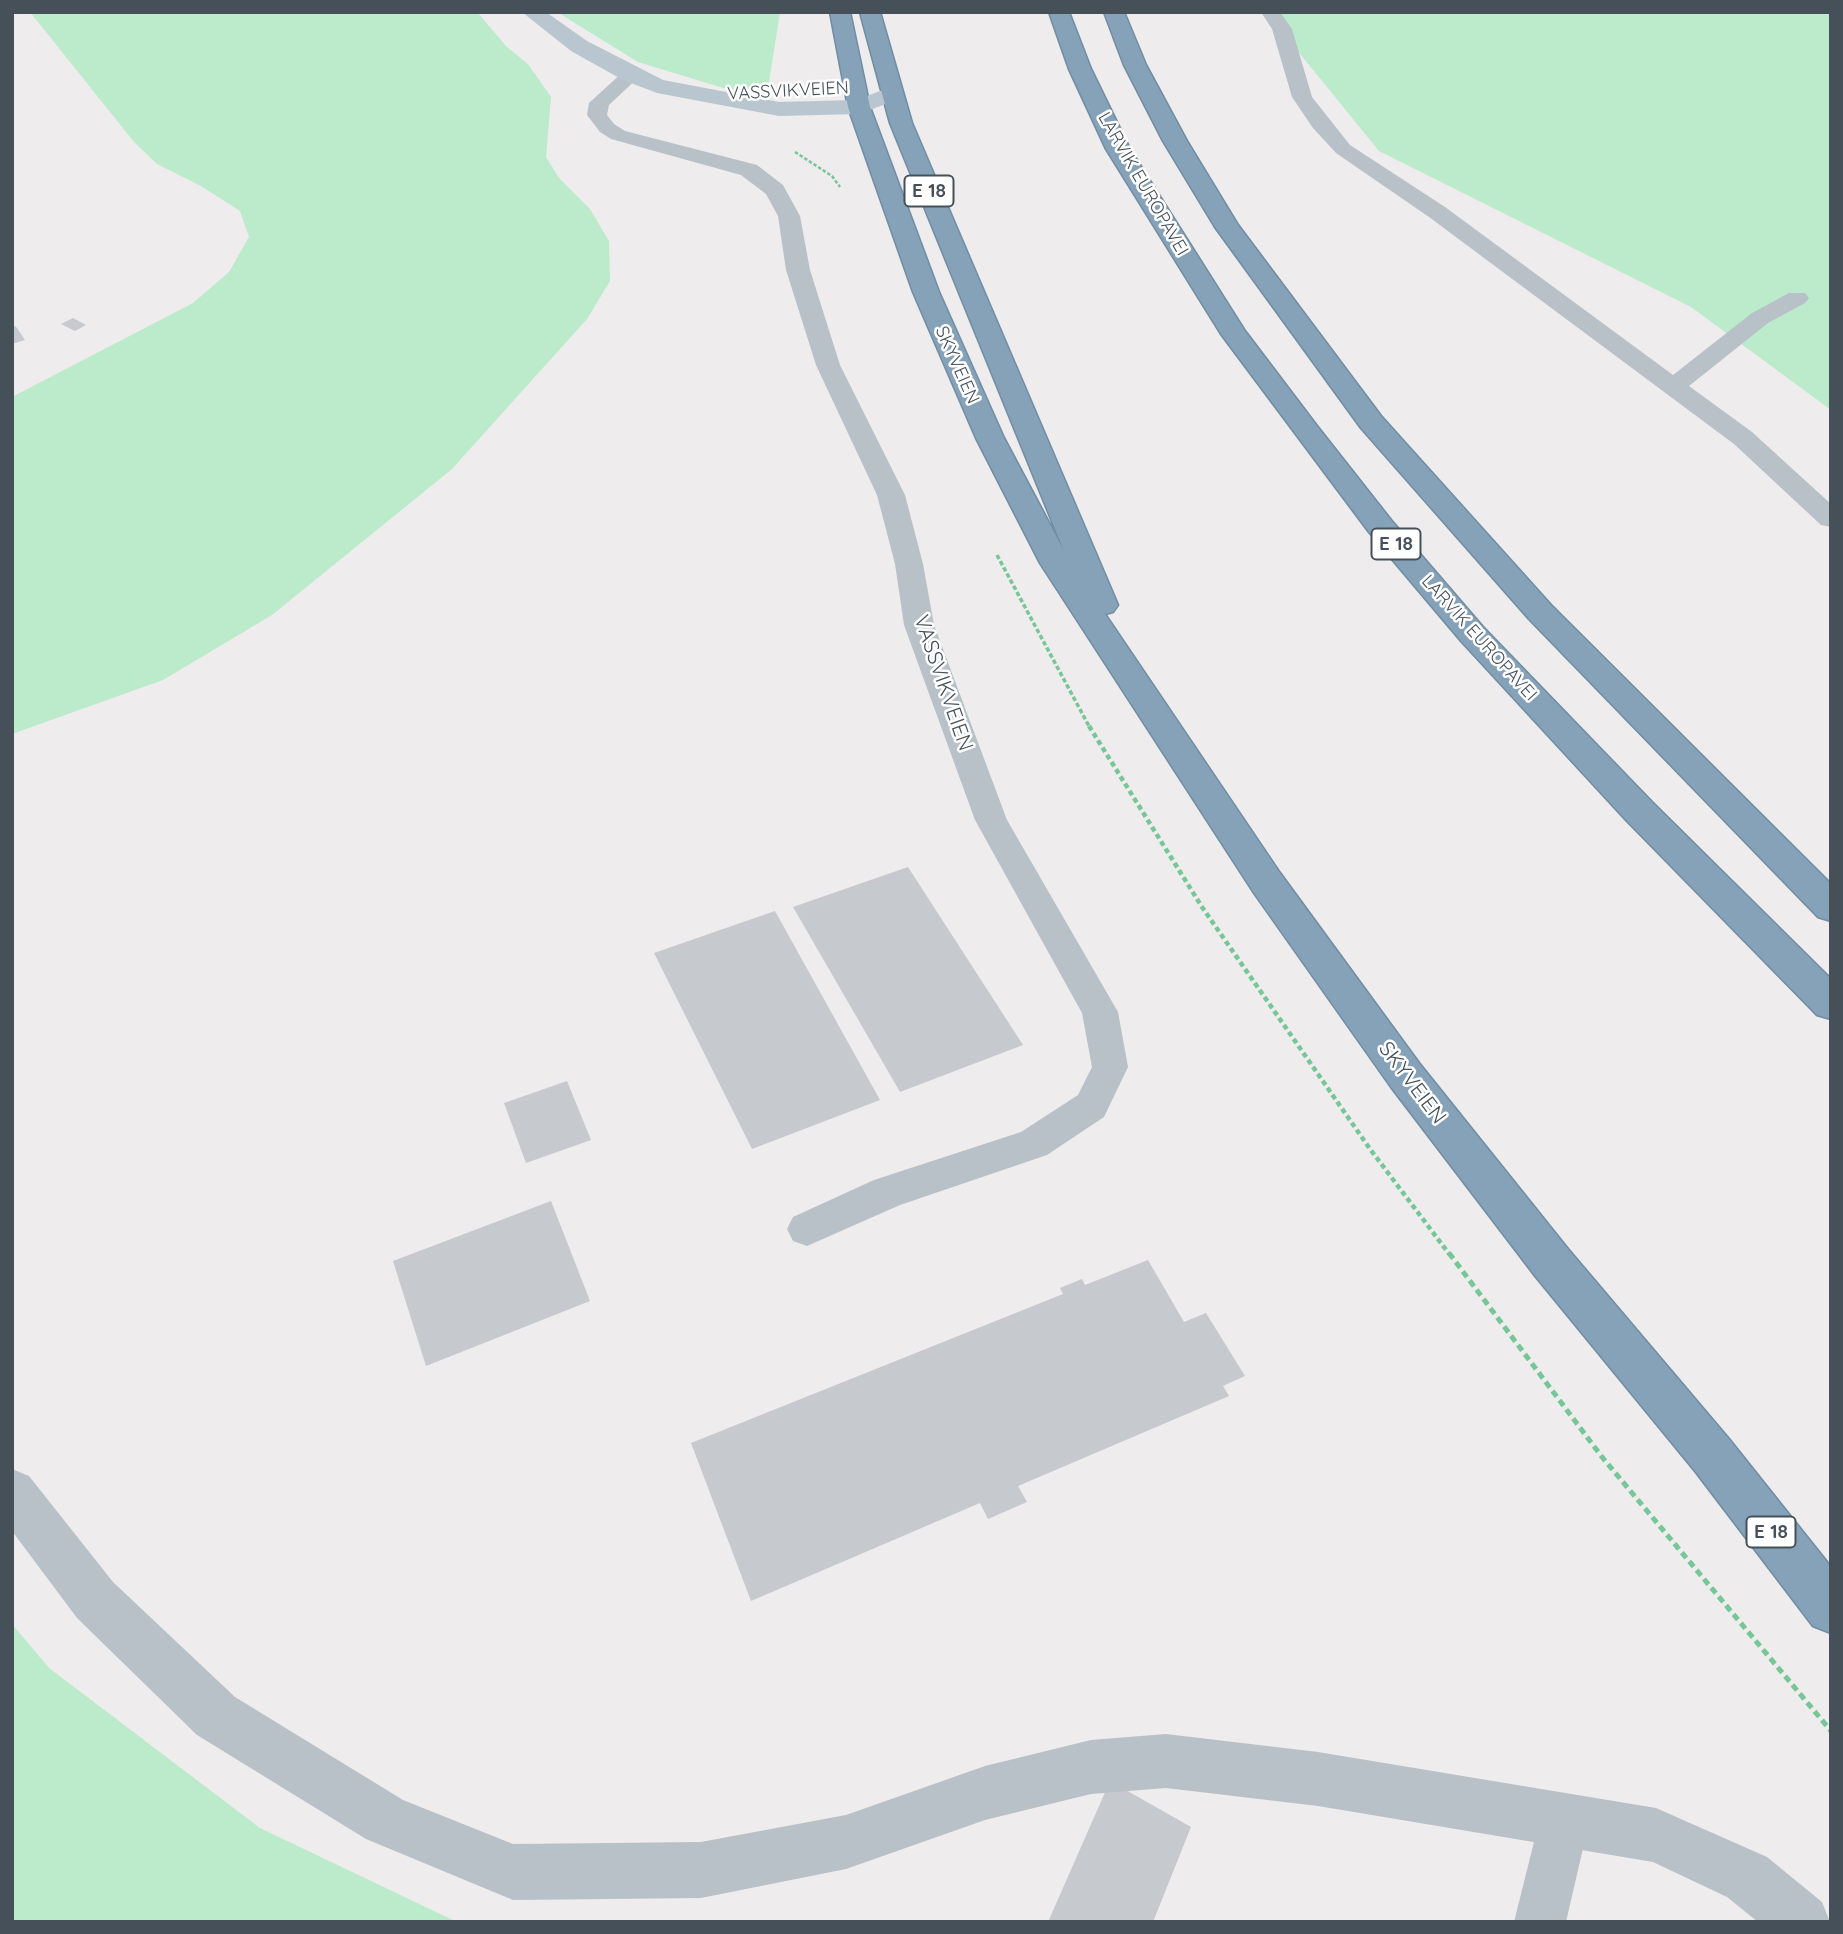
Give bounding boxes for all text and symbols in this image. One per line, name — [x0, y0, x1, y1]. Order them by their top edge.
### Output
street label: VASSVIKVEIEN — [727, 77, 849, 105]
street label: LARVIK EUROPAVEI — [1093, 108, 1193, 260]
road number: E 18 — [904, 176, 954, 206]
street label: SKYVEIEN — [930, 323, 984, 407]
road number: E 18 — [1372, 528, 1420, 559]
street label: LARVIK EUROPAVEI — [1417, 571, 1541, 705]
street label: VASSVIKVEIEN — [908, 612, 978, 754]
street label: SKYVEIEN — [1373, 1037, 1451, 1129]
road number: E 18 — [1746, 1516, 1796, 1548]

